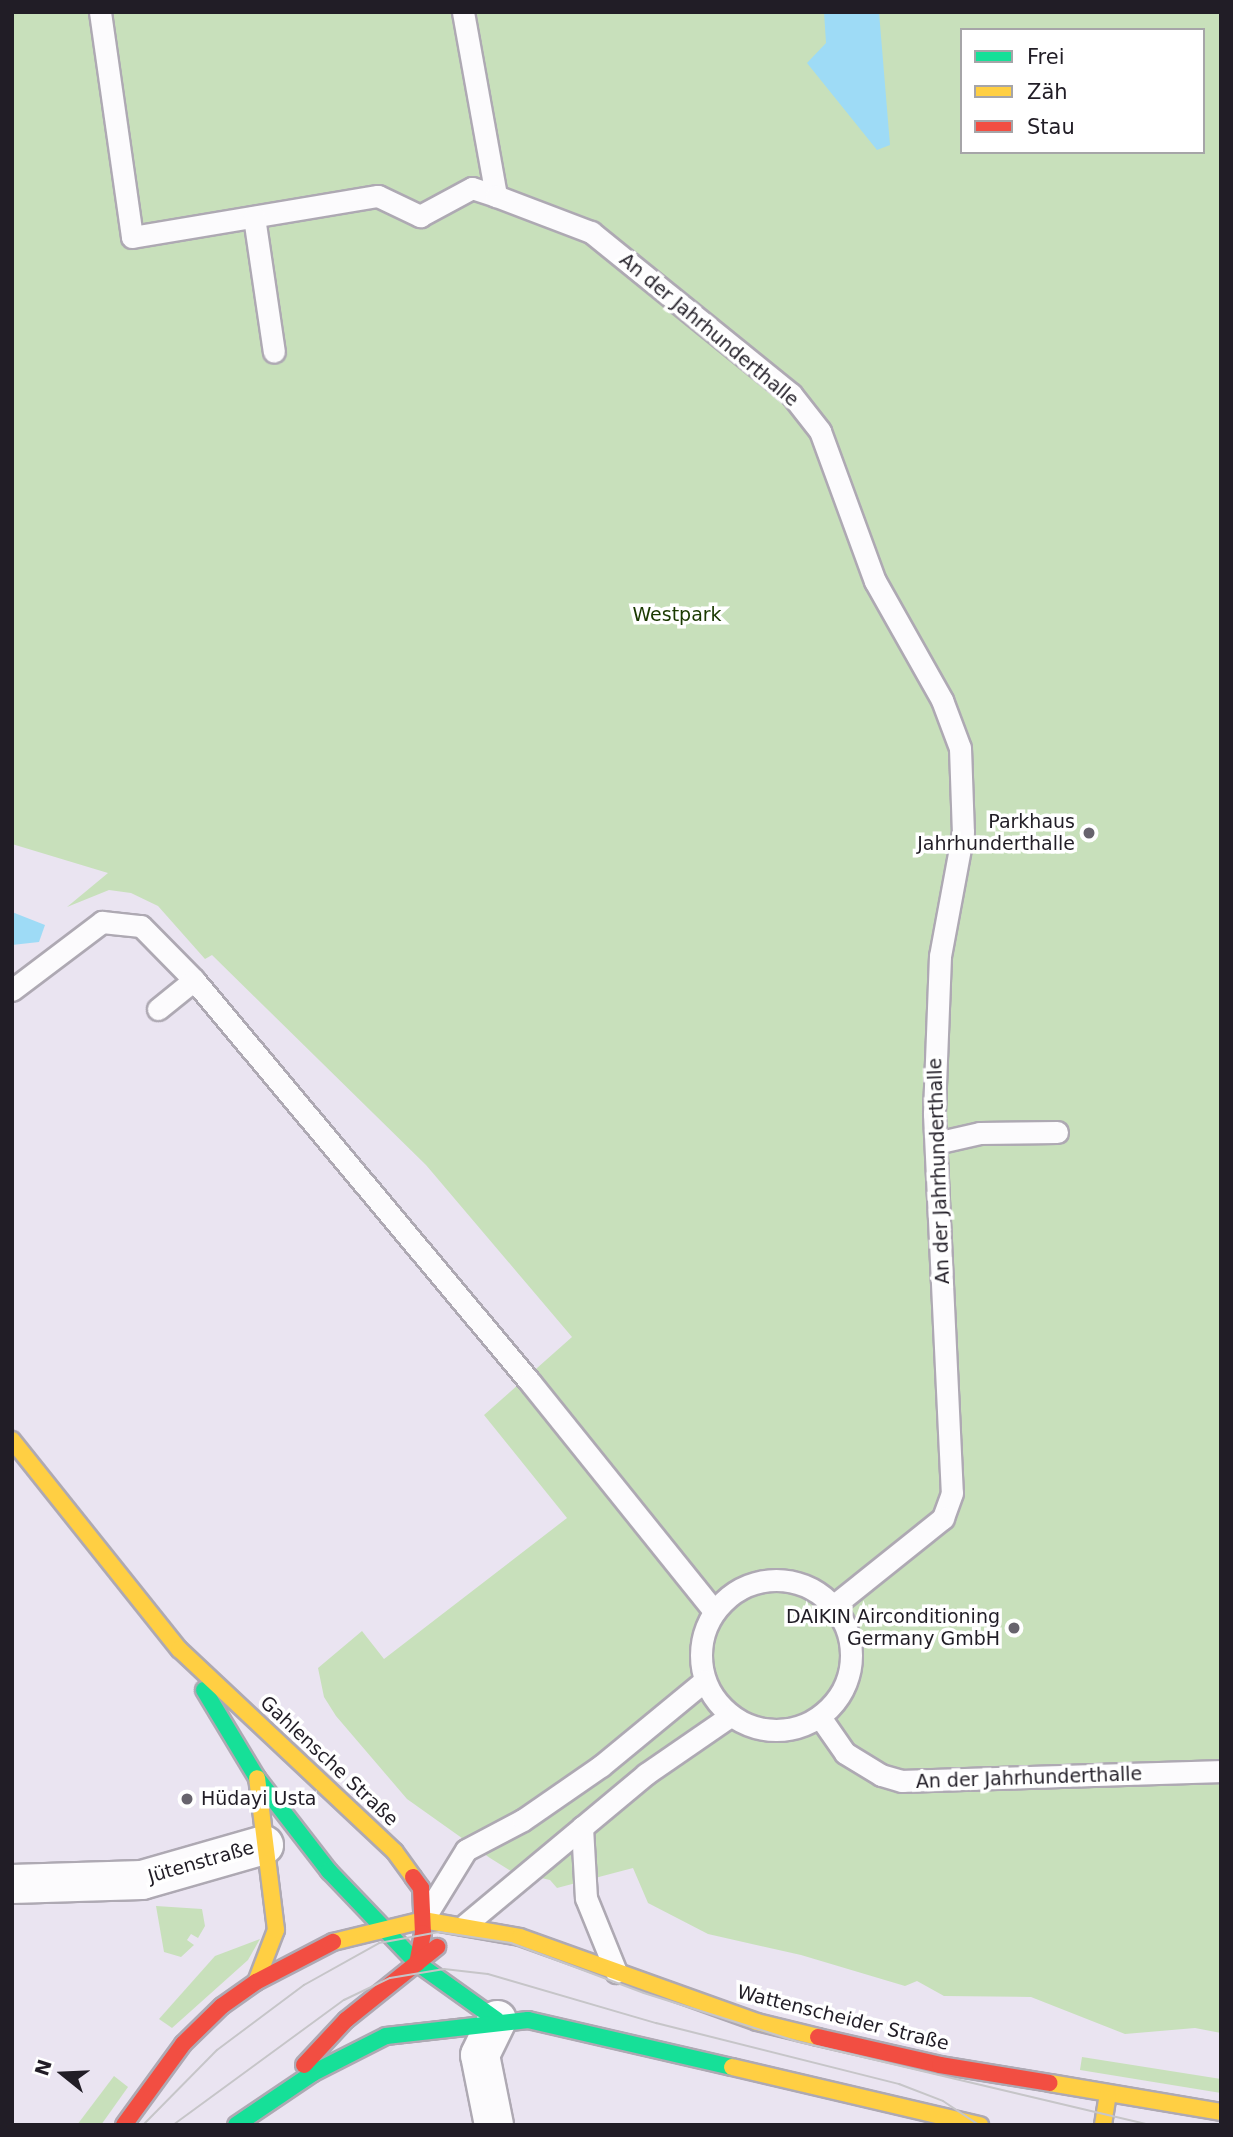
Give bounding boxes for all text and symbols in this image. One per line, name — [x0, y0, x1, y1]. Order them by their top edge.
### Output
legend — [960, 28, 1205, 154]
text: Frei — [1027, 45, 1064, 69]
text: Zäh — [1027, 80, 1068, 104]
text: Stau — [1027, 115, 1075, 139]
street label: An der Jahrhunderthalle — [615, 248, 803, 412]
park label: Westpark — [632, 604, 722, 626]
place label: Parkhaus Jahrhunderthalle — [917, 811, 1075, 855]
marker: Parkhaus Jahrhunderthalle — [1081, 825, 1097, 841]
street label: An der Jahrhunderthalle — [924, 1057, 954, 1285]
place label: DAIKIN Airconditioning Germany GmbH — [786, 1606, 1000, 1650]
marker: DAIKIN Airconditioning Germany GmbH — [1006, 1620, 1022, 1636]
street label: Gahlensche Straße — [255, 1691, 403, 1831]
street label: An der Jahrhunderthalle — [915, 1763, 1143, 1793]
place label: Hüdayi Usta — [201, 1788, 316, 1810]
marker: Hüdayi Usta — [179, 1791, 195, 1807]
street label: Jütenstraße — [145, 1836, 257, 1888]
street label: Wattenscheider Straße — [735, 1981, 951, 2055]
north arrow — [28, 2039, 98, 2109]
text: N — [30, 2057, 56, 2078]

